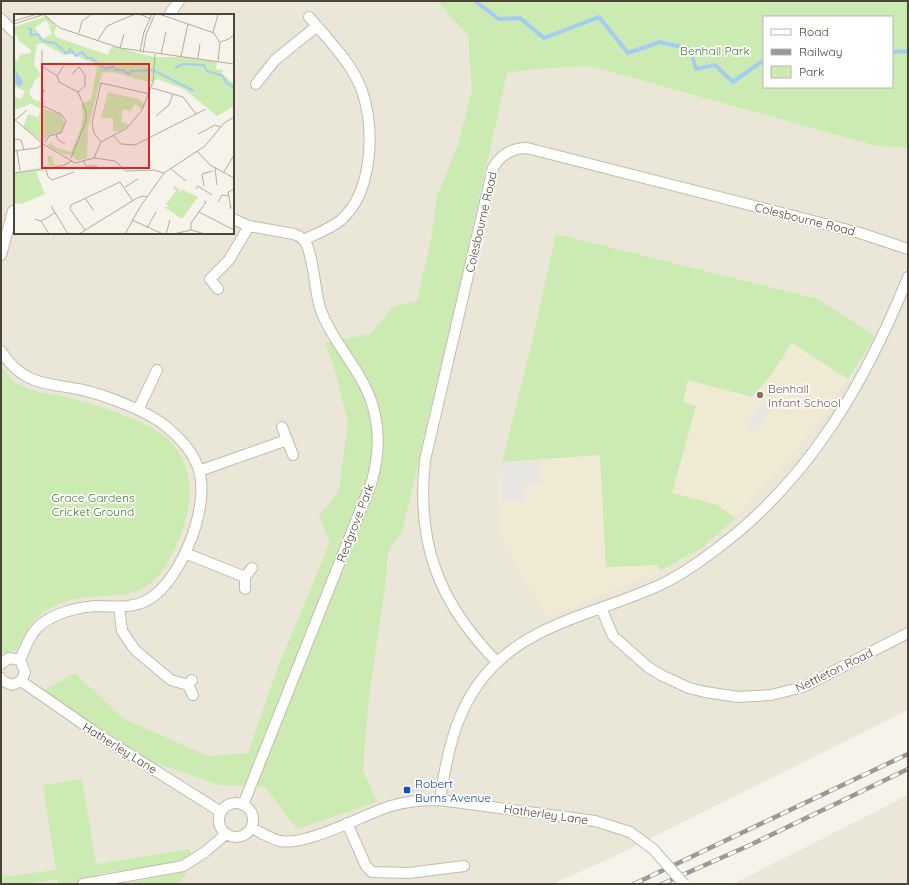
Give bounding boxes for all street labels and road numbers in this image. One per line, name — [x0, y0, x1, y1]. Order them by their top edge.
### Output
street label: Colesbourne Road — [462, 170, 500, 274]
street label: Colesbourne Road — [753, 199, 857, 239]
street label: Redgrove Park — [333, 482, 377, 564]
street label: Nettleton Road — [793, 645, 875, 695]
street label: Hatherley Lane — [80, 719, 160, 777]
street label: Hatherley Lane — [503, 801, 589, 827]

